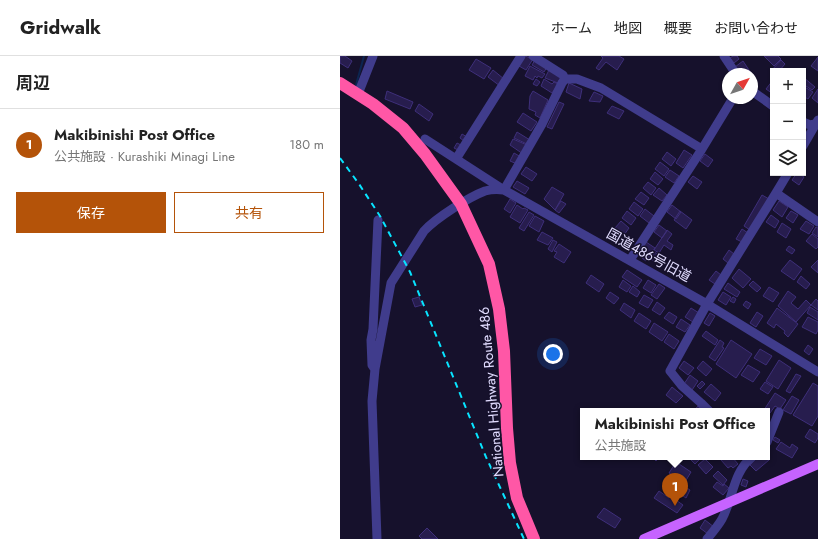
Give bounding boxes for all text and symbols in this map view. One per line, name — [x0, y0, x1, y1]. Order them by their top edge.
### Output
text: Gridwalk — [20, 14, 101, 41]
text: ホーム — [550, 18, 592, 38]
text: 地図 — [614, 18, 642, 38]
text: 概要 — [664, 18, 692, 38]
text: お問い合わせ — [714, 18, 798, 38]
north arrow — [722, 68, 758, 104]
map controls — [770, 68, 806, 176]
button: + — [770, 68, 806, 104]
text: 周辺 — [16, 71, 50, 95]
button: − — [770, 104, 806, 140]
text: Makibinishi Post Office — [54, 124, 215, 146]
text: 1 — [26, 135, 32, 154]
text: 180 m — [289, 135, 324, 154]
button: layers — [770, 140, 806, 176]
text: 公共施設 · Kurashiki Minagi Line — [54, 147, 235, 166]
button: 保存 — [16, 192, 166, 233]
button: 共有 — [174, 192, 324, 233]
street label: 国道486号旧道 — [603, 223, 695, 287]
street label: National Highway Route 486 — [474, 306, 508, 478]
your location — [543, 344, 563, 364]
popup — [580, 408, 770, 460]
text: Makibinishi Post Office — [594, 413, 756, 435]
text: 公共施設 — [594, 436, 646, 455]
pin: 1 — [662, 473, 688, 506]

